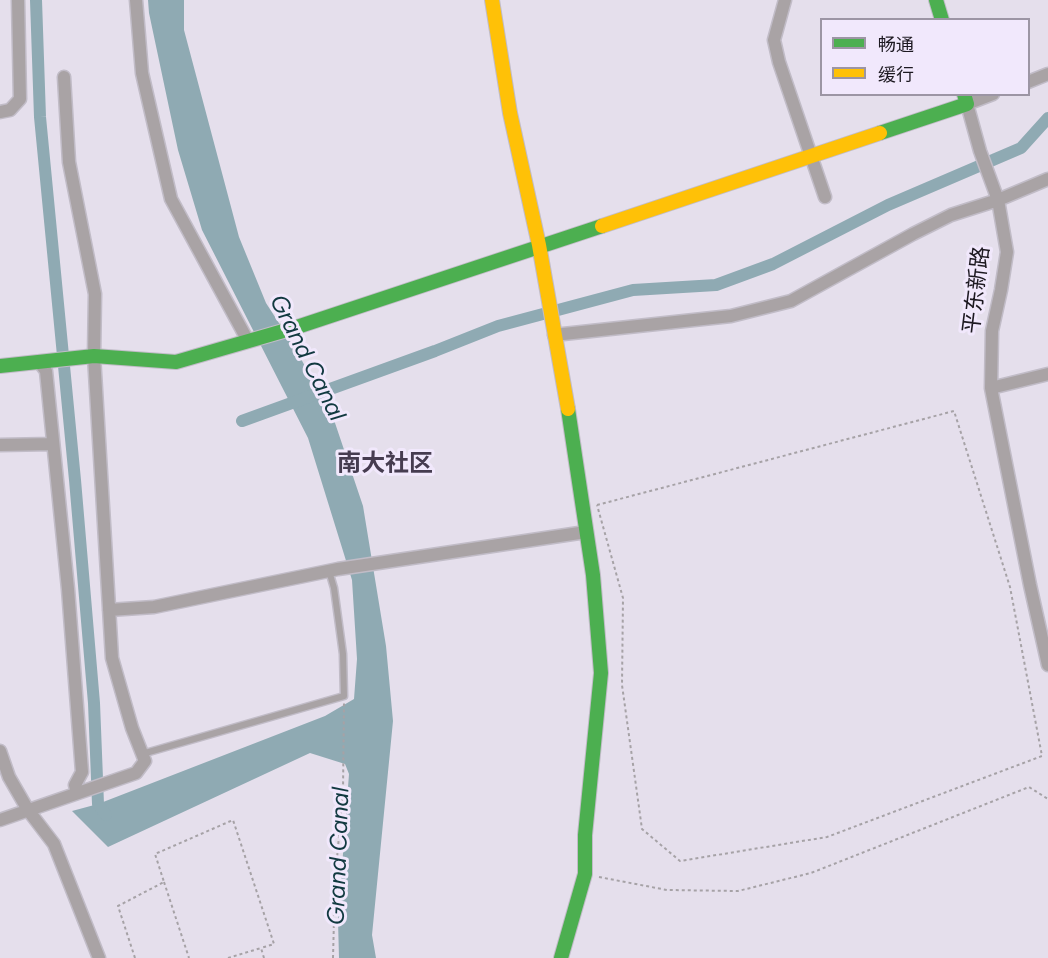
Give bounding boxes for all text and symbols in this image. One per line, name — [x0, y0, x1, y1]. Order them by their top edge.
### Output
legend — [820, 18, 1030, 96]
text: 畅通 — [878, 34, 914, 56]
text: 缓行 — [878, 64, 914, 86]
street label: 平东新路 — [959, 245, 995, 335]
water label: Grand Canal — [263, 290, 351, 426]
district label: 南大社区 — [337, 450, 433, 478]
water label: Grand Canal — [322, 786, 356, 926]

